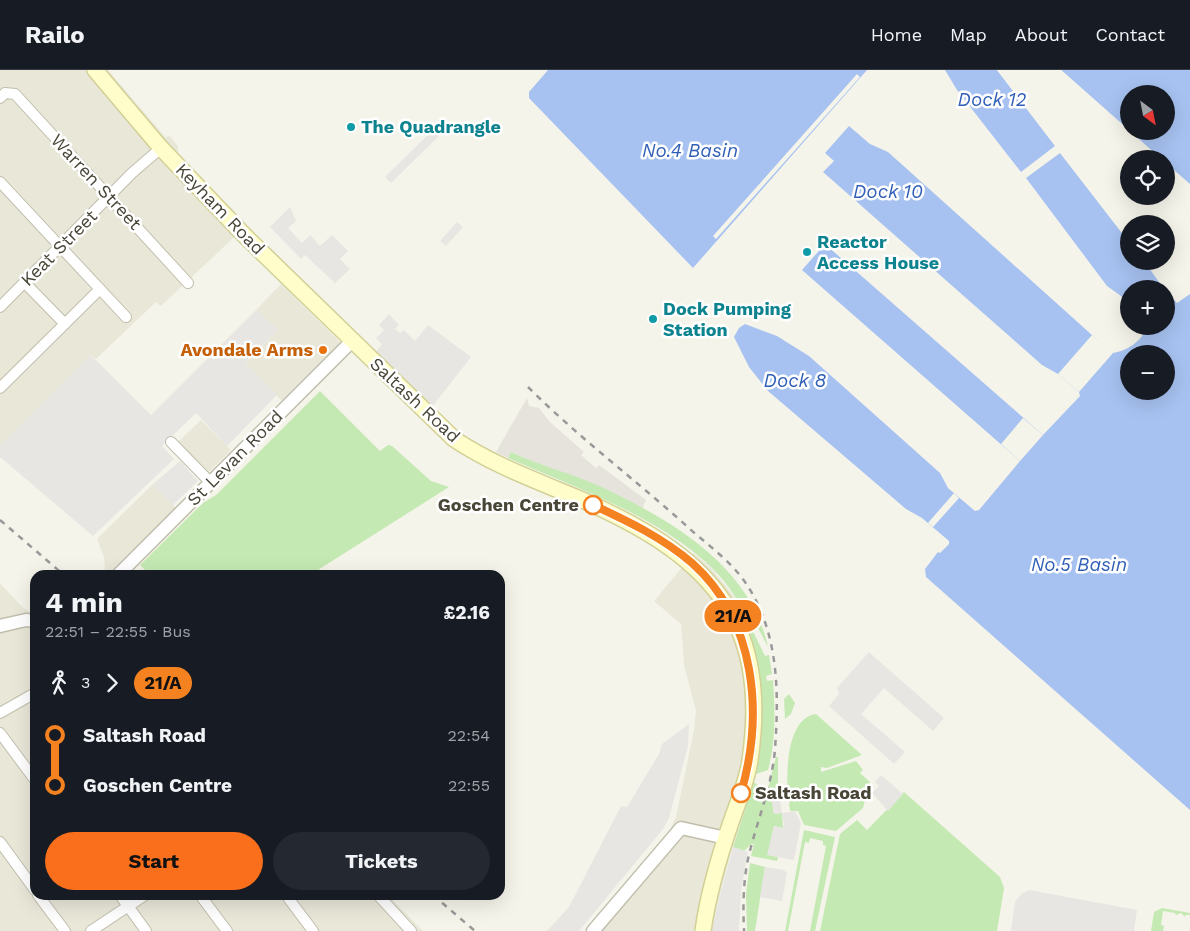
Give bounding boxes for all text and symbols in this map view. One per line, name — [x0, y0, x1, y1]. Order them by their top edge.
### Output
text: Railo — [25, 21, 85, 49]
text: Home — [871, 24, 922, 45]
text: Map — [950, 24, 987, 45]
text: About — [1015, 24, 1067, 45]
text: Contact — [1095, 24, 1165, 45]
north arrow — [1120, 85, 1175, 140]
map controls — [1120, 85, 1175, 400]
water label: Dock 12 — [958, 88, 1027, 111]
place label: The Quadrangle — [361, 116, 501, 137]
marker: The Quadrangle — [345, 121, 357, 133]
street label: Warren Street — [47, 130, 146, 234]
water label: No.4 Basin — [642, 139, 738, 162]
button: locate — [1120, 150, 1175, 205]
street label: Keyham Road — [172, 159, 269, 259]
water label: Dock 10 — [853, 180, 923, 203]
street label: Keat Street — [16, 205, 101, 290]
button: layers — [1120, 215, 1175, 270]
place label: Reactor Access House — [817, 231, 939, 273]
marker: Reactor Access House — [801, 246, 813, 258]
button: + — [1120, 280, 1175, 335]
place label: Dock Pumping Station — [663, 298, 792, 340]
marker: Dock Pumping Station — [647, 313, 659, 325]
place label: Avondale Arms — [181, 339, 313, 360]
marker: Avondale Arms — [317, 344, 329, 356]
button: − — [1120, 345, 1175, 400]
street label: Saltash Road — [366, 353, 465, 447]
water label: Dock 8 — [764, 369, 826, 392]
street label: St Levan Road — [183, 406, 287, 510]
place label: Goschen Centre — [438, 494, 579, 515]
marker: Goschen Centre — [583, 495, 603, 515]
water label: No.5 Basin — [1031, 553, 1127, 576]
text: 4 min — [45, 586, 123, 619]
line badge: 21/A — [698, 600, 768, 632]
text: £2.16 — [443, 601, 490, 624]
text: 21/A — [714, 605, 752, 626]
text: 22:51 – 22:55 · Bus — [45, 622, 191, 641]
icon: walk — [45, 669, 73, 697]
icon: forward — [98, 669, 126, 697]
text: 21/A — [144, 672, 182, 693]
text: 3 — [81, 673, 90, 692]
text: Saltash Road — [83, 724, 206, 747]
text: 22:54 — [448, 726, 490, 745]
text: Goschen Centre — [83, 774, 232, 797]
text: 22:55 — [448, 776, 490, 795]
place label: Saltash Road — [755, 782, 872, 803]
marker: Saltash Road — [731, 783, 751, 803]
button: Start — [45, 832, 263, 890]
button: Tickets — [273, 832, 490, 890]

